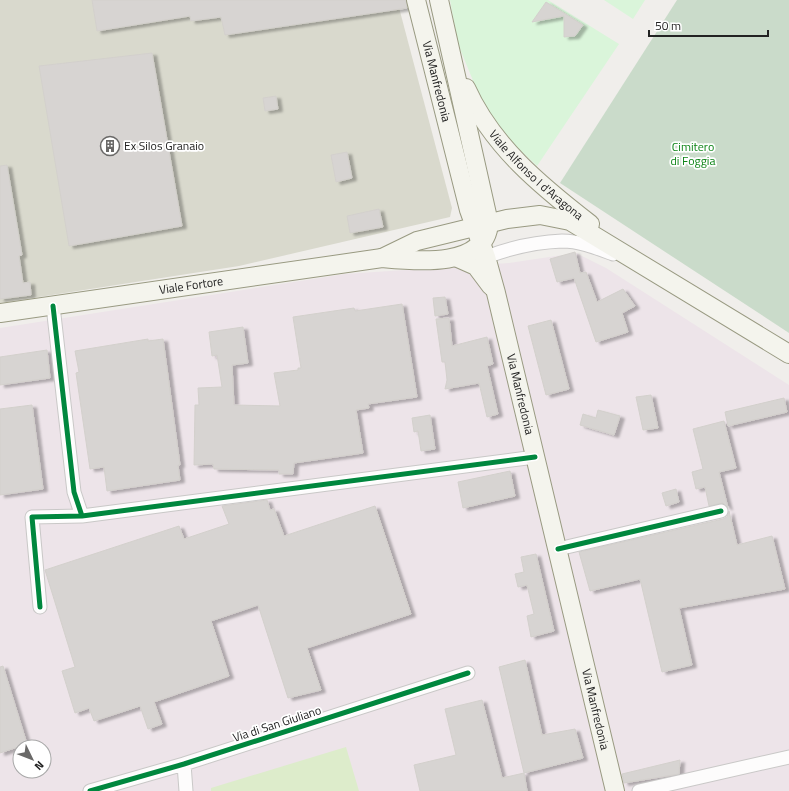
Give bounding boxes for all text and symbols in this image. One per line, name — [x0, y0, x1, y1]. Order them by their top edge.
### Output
scale bar — [649, 12, 768, 38]
text: 50 m — [655, 16, 681, 35]
street label: Via Manfredonia — [418, 39, 456, 124]
street label: Viale Alfonso I d'Aragona — [485, 126, 588, 225]
building icon: Ex Silos Granaio — [99, 135, 121, 157]
place label: Ex Silos Granaio — [124, 136, 204, 155]
park label: Cimitero di Foggia — [670, 137, 716, 170]
street label: Viale Fortore — [158, 271, 224, 299]
street label: Via Manfredonia — [502, 352, 540, 437]
street label: Via Manfredonia — [577, 667, 615, 752]
street label: Via di San Giuliano — [230, 700, 324, 747]
north arrow — [12, 739, 52, 779]
text: N — [31, 758, 48, 774]

